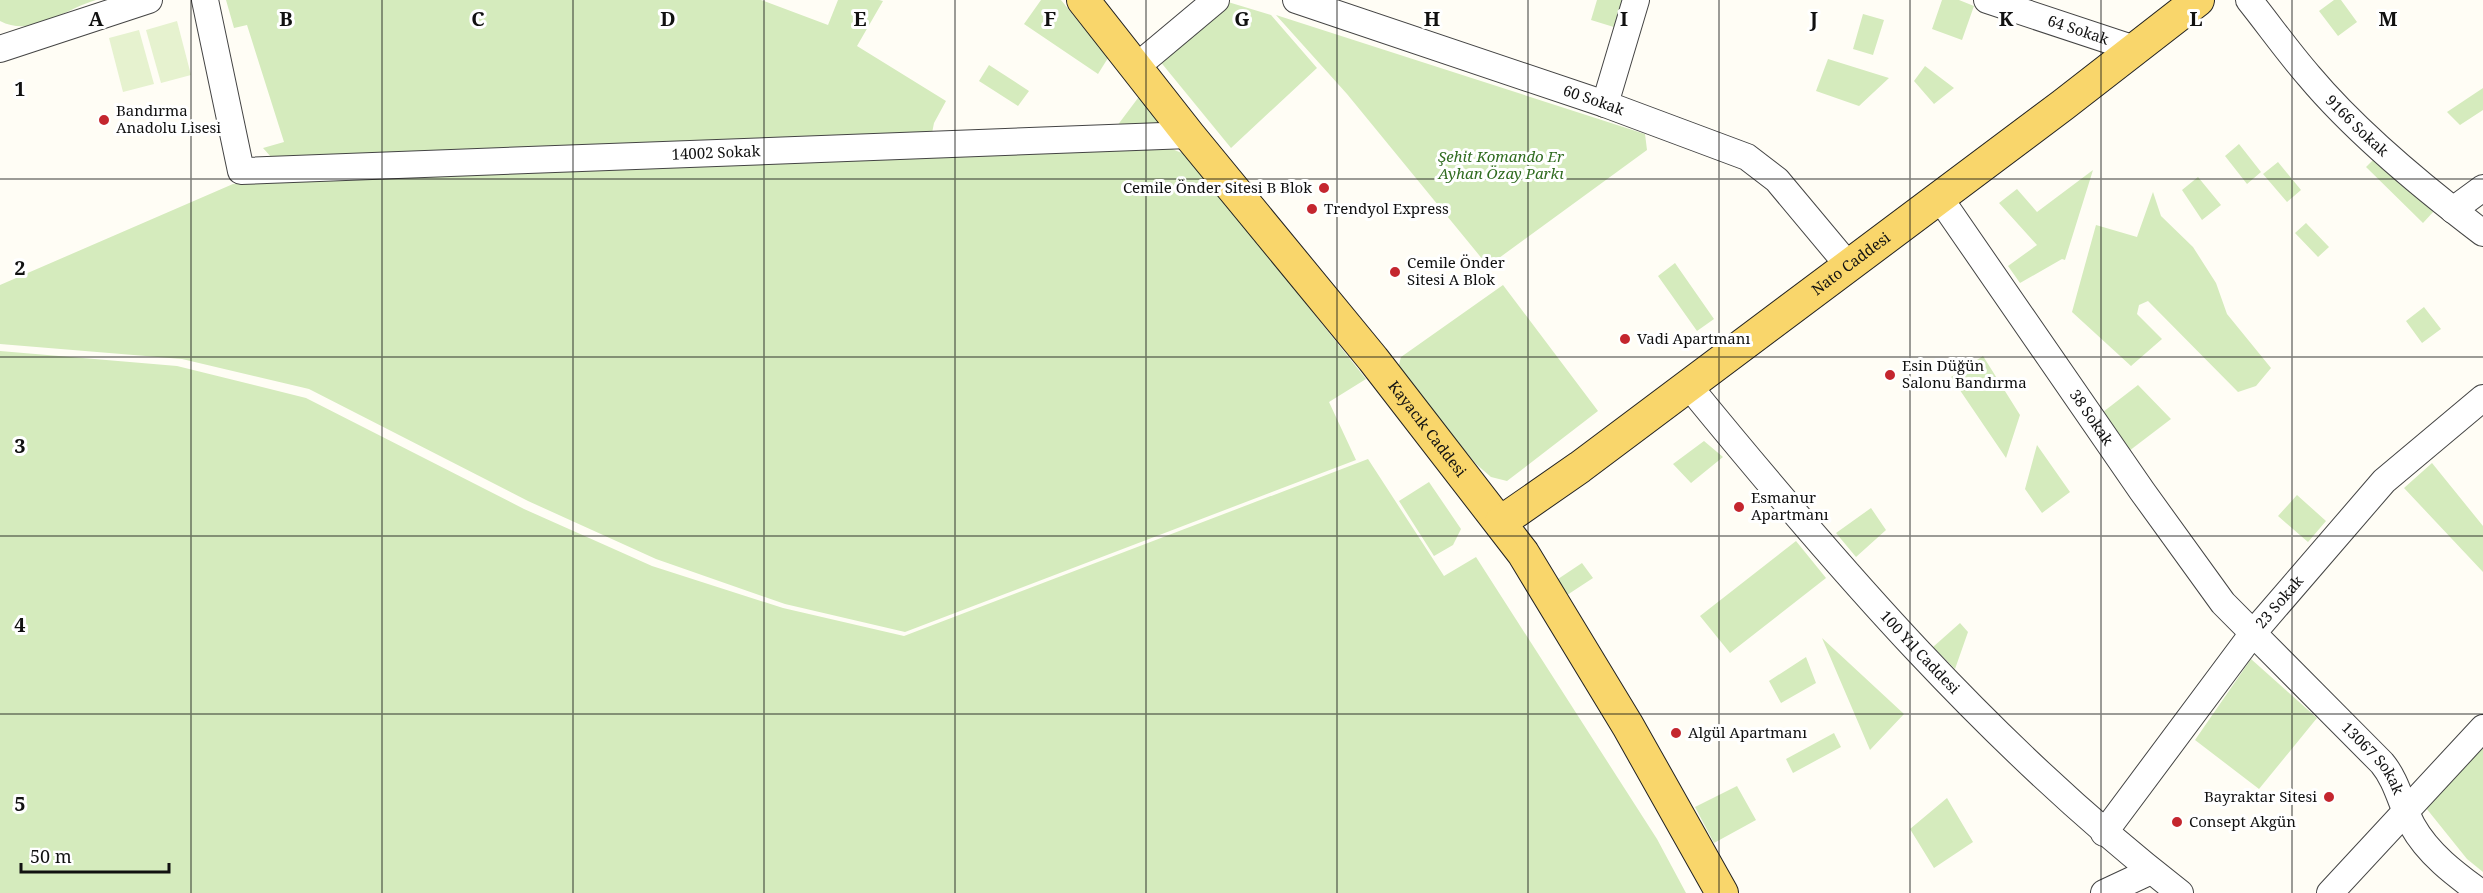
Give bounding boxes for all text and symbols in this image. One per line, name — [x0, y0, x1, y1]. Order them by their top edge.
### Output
text: A — [88, 5, 104, 32]
text: B — [279, 5, 293, 32]
text: C — [471, 5, 485, 32]
text: D — [660, 5, 676, 32]
text: E — [853, 5, 867, 32]
text: F — [1044, 5, 1056, 32]
text: G — [1234, 5, 1250, 32]
text: H — [1424, 5, 1440, 32]
text: I — [1620, 5, 1628, 32]
text: J — [1809, 5, 1818, 32]
text: K — [1999, 5, 2014, 32]
text: L — [2189, 5, 2203, 32]
text: M — [2378, 5, 2398, 32]
street label: 64 Sokak — [2045, 10, 2112, 49]
text: 1 — [14, 75, 26, 102]
street label: 60 Sokak — [1561, 80, 1628, 119]
street label: 9166 Sokak — [2322, 90, 2393, 160]
place label: Bandırma Anadolu Lisesi — [116, 100, 221, 137]
marker: Bandırma Anadolu Lisesi — [97, 113, 111, 127]
street label: 14002 Sokak — [671, 140, 761, 164]
park label: Şehit Komando Er Ayhan Özay Parkı — [1437, 146, 1565, 183]
place label: Cemile Önder Sitesi B Blok — [1123, 177, 1312, 197]
marker: Cemile Önder Sitesi B Blok — [1317, 181, 1331, 195]
place label: Trendyol Express — [1324, 198, 1449, 218]
marker: Trendyol Express — [1305, 202, 1319, 216]
street label: Nato Caddesi — [1807, 227, 1894, 299]
place label: Cemile Önder Sitesi A Blok — [1407, 252, 1505, 289]
text: 2 — [14, 254, 26, 281]
marker: Cemile Önder Sitesi A Blok — [1388, 265, 1402, 279]
place label: Vadi Apartmanı — [1637, 328, 1750, 348]
marker: Vadi Apartmanı — [1618, 332, 1632, 346]
place label: Esin Düğün Salonu Bandırma — [1902, 355, 2027, 392]
marker: Esin Düğün Salonu Bandırma — [1883, 368, 1897, 382]
street label: Kayacık Caddesi — [1384, 376, 1471, 481]
street label: 38 Sokak — [2066, 385, 2119, 449]
text: 3 — [14, 432, 26, 459]
place label: Esmanur Apartmanı — [1751, 487, 1829, 524]
marker: Esmanur Apartmanı — [1732, 500, 1746, 514]
street label: 23 Sokak — [2250, 571, 2307, 632]
street label: 100 Yıl Caddesi — [1876, 606, 1965, 698]
text: 4 — [14, 611, 26, 638]
street label: 13067 Sokak — [2338, 717, 2409, 797]
place label: Algül Apartmanı — [1688, 722, 1807, 742]
marker: Algül Apartmanı — [1669, 726, 1683, 740]
place label: Bayraktar Sitesi — [2204, 786, 2317, 806]
text: 5 — [14, 790, 26, 817]
marker: Bayraktar Sitesi — [2322, 790, 2336, 804]
place label: Consept Akgün — [2189, 811, 2296, 831]
marker: Consept Akgün — [2170, 815, 2184, 829]
scale bar — [21, 836, 170, 874]
text: 50 m — [30, 844, 72, 868]

